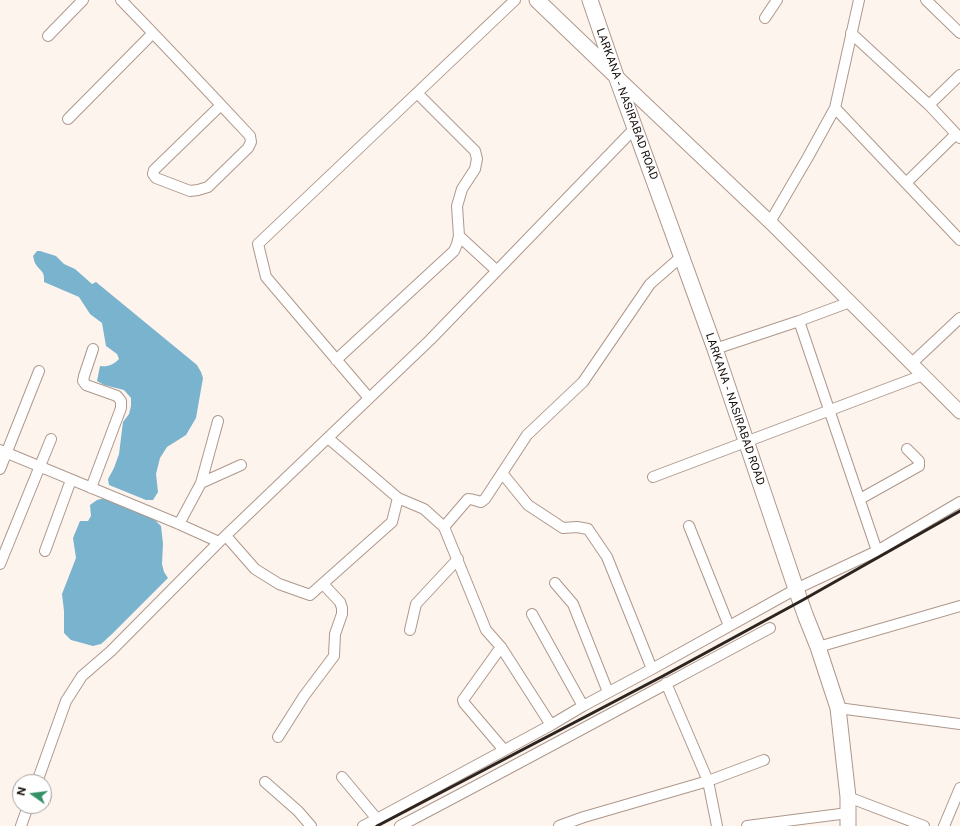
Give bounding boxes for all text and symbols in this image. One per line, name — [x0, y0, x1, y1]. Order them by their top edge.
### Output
street label: LARKANA - NASIRABAD ROAD — [593, 26, 661, 182]
street label: LARKANA - NASIRABAD ROAD — [703, 331, 767, 487]
north arrow — [12, 774, 52, 814]
text: N — [14, 786, 28, 797]

